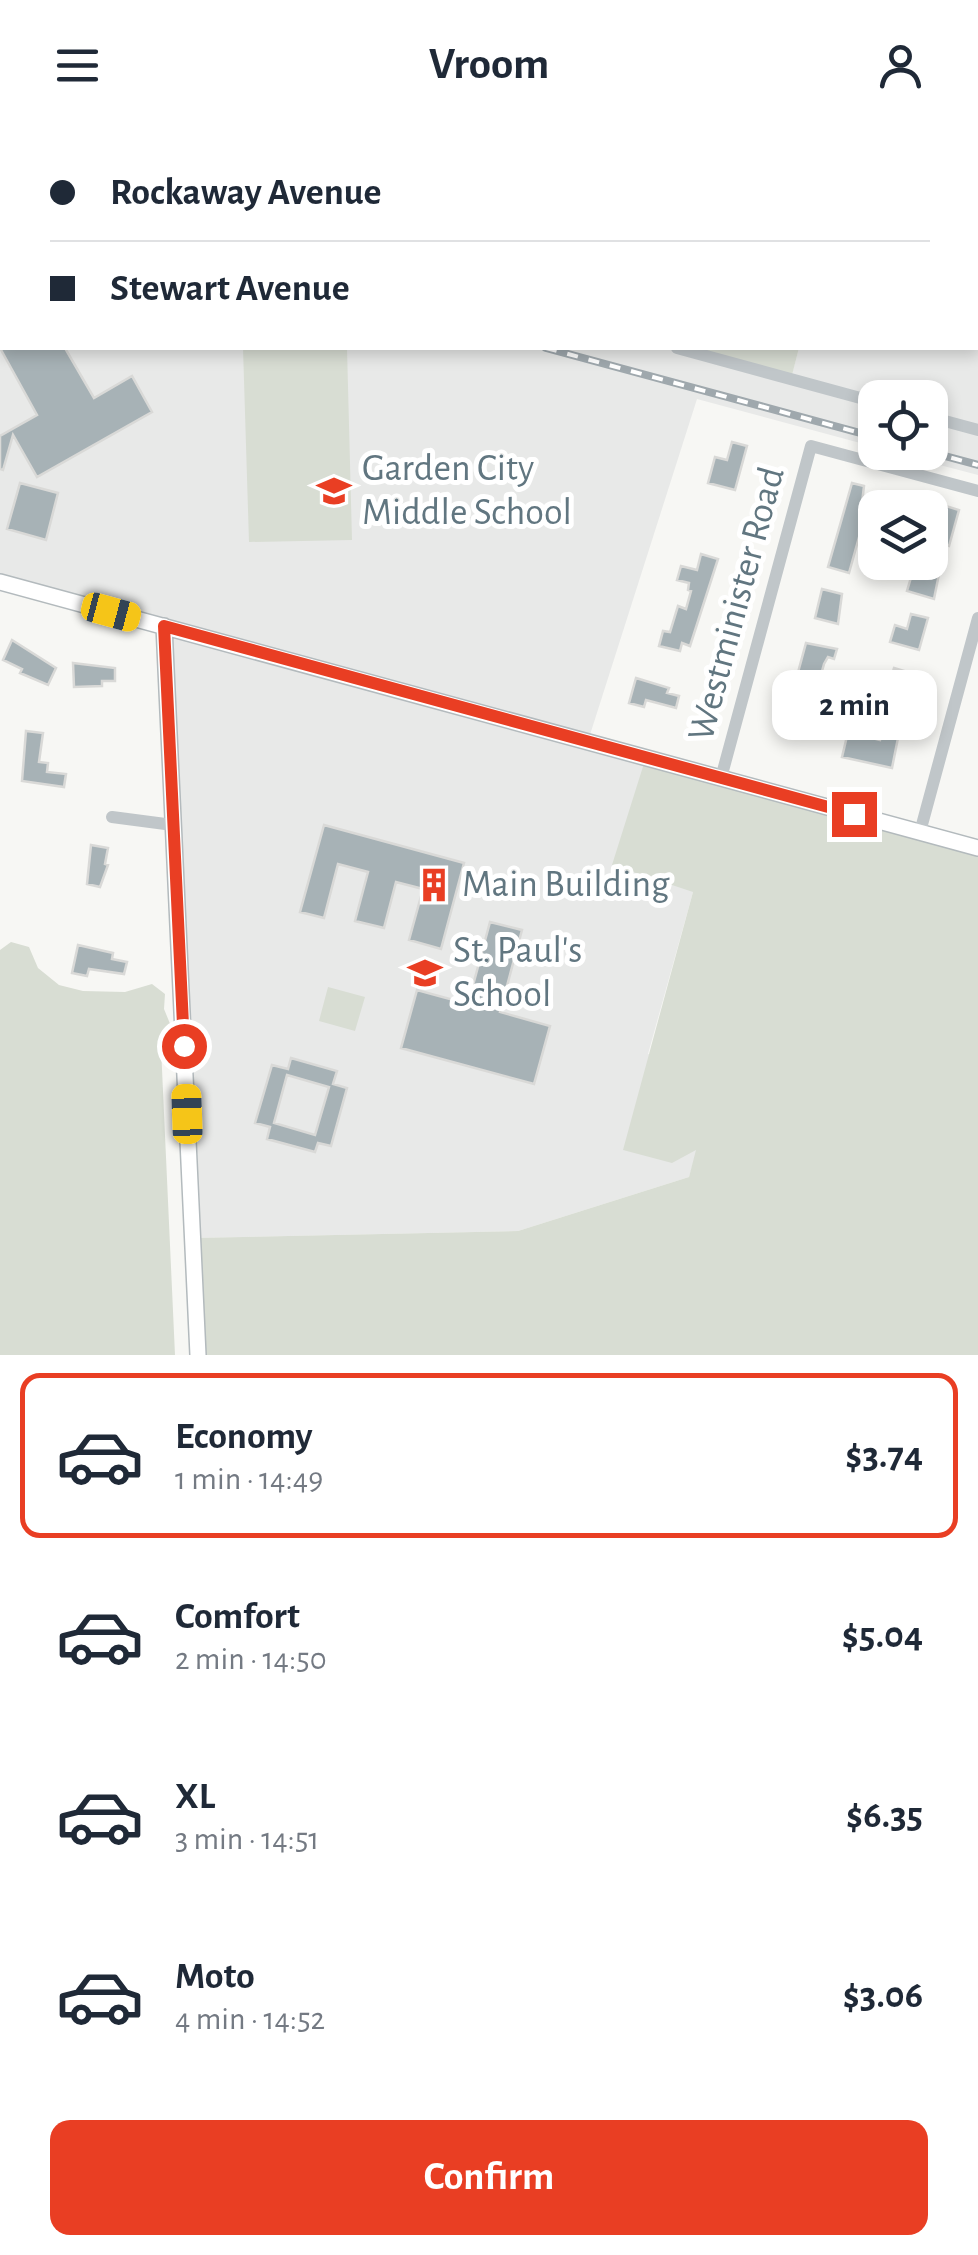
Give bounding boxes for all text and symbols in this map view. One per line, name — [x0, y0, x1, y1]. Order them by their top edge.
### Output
icon: menu — [50, 38, 105, 93]
icon: person — [873, 38, 928, 93]
text: Vroom — [429, 42, 549, 87]
text: Rockaway Avenue — [110, 174, 382, 212]
text: Stewart Avenue — [110, 270, 350, 308]
map controls — [858, 380, 948, 580]
button: locate — [858, 380, 948, 470]
place label: Garden City Middle School — [362, 450, 572, 532]
street label: Westminister Road — [682, 463, 792, 745]
school or university icon: Garden City Middle School — [315, 472, 353, 510]
button: layers — [858, 490, 948, 580]
car — [78, 590, 144, 634]
callout: 2 min — [772, 669, 936, 739]
text: 2 min — [819, 689, 890, 721]
route end — [832, 792, 877, 837]
building icon: Main Building — [415, 866, 453, 904]
place label: Main Building — [462, 866, 670, 904]
place label: St. Paul's School — [453, 932, 582, 1014]
school or university icon: St. Paul's School — [406, 954, 444, 992]
route start — [162, 1024, 207, 1069]
car — [171, 1083, 203, 1145]
icon: car — [55, 1411, 145, 1501]
text: Economy — [175, 1418, 313, 1456]
text: $3.74 — [845, 1437, 923, 1475]
text: 1 min · 14:49 — [175, 1463, 323, 1495]
icon: car — [55, 1591, 145, 1681]
text: Comfort — [175, 1598, 300, 1636]
text: $5.04 — [842, 1617, 923, 1655]
text: 2 min · 14:50 — [175, 1643, 327, 1675]
icon: car — [55, 1771, 145, 1861]
text: XL — [175, 1778, 215, 1816]
text: $6.35 — [846, 1797, 923, 1835]
text: 3 min · 14:51 — [175, 1823, 319, 1855]
icon: car — [55, 1951, 145, 2041]
text: Moto — [175, 1958, 255, 1996]
text: $3.06 — [843, 1977, 923, 2015]
text: 4 min · 14:52 — [175, 2003, 325, 2035]
button: Confirm — [50, 2120, 928, 2235]

